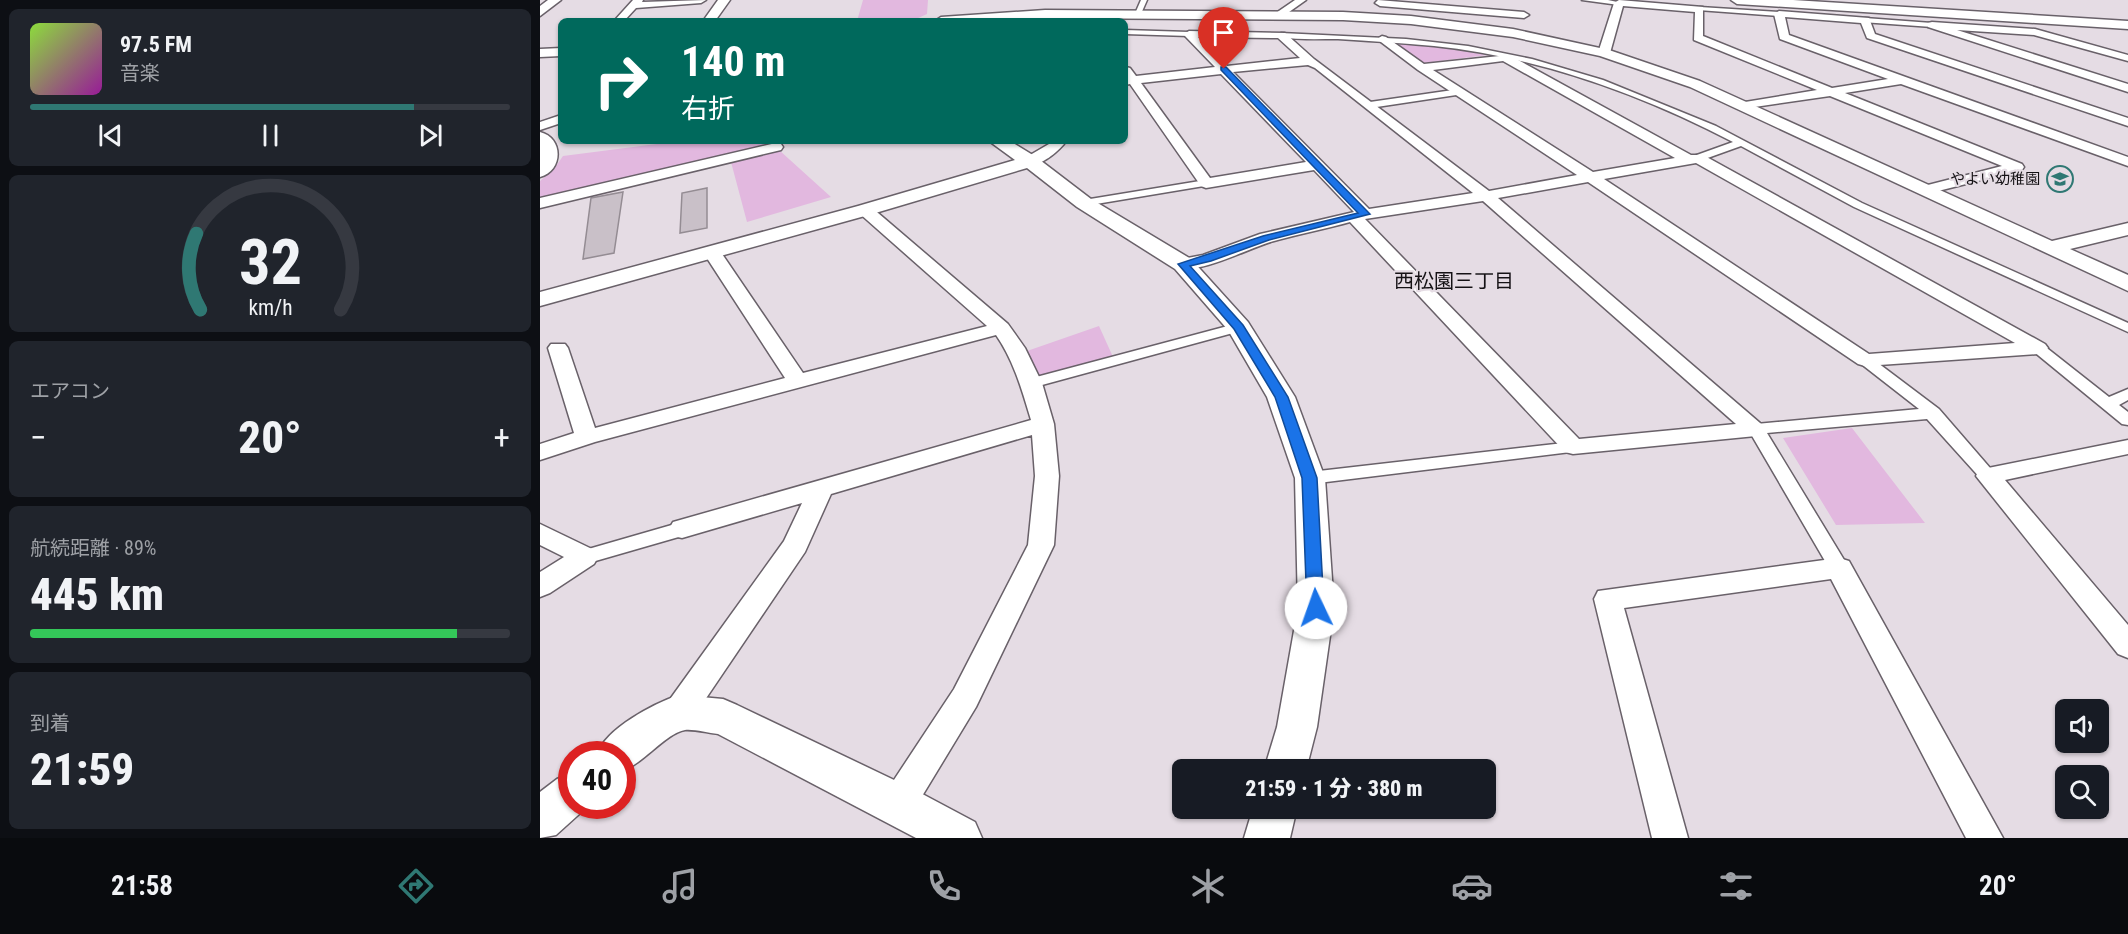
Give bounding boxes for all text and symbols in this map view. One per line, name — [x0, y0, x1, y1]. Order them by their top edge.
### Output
pin — [1198, 7, 1249, 69]
icon: arrive — [1207, 16, 1240, 49]
text: 97.5 FM — [120, 32, 192, 57]
text: 140 m — [681, 37, 786, 86]
icon: right — [582, 42, 660, 120]
text: 音楽 — [120, 61, 160, 85]
text: 右折 — [681, 93, 735, 125]
icon: previous — [94, 119, 127, 152]
icon: pause — [254, 119, 287, 152]
icon: next — [414, 119, 447, 152]
school or university icon: やよい幼稚園 — [2045, 164, 2075, 194]
place label: やよい幼稚園 — [1950, 170, 2040, 188]
text: 32 — [238, 226, 302, 299]
district label: 西松園三丁目 — [1394, 269, 1514, 293]
text: km/h — [248, 296, 292, 321]
text: エアコン — [30, 379, 110, 403]
text: 20° — [238, 411, 302, 464]
text: − — [30, 418, 47, 457]
text: + — [494, 418, 510, 457]
text: 航続距離 · 89% — [30, 536, 156, 560]
text: 445 km — [30, 568, 164, 621]
position arrow — [1284, 576, 1348, 640]
map controls — [2055, 699, 2109, 819]
button: sound — [2055, 699, 2109, 753]
text: 到着 — [30, 711, 70, 735]
speed limit sign: 40 — [558, 741, 636, 819]
text: 21:59 — [30, 743, 134, 796]
button: search — [2055, 765, 2109, 819]
text: 21:59 · 1 分 · 380 m — [1245, 776, 1423, 801]
icon: directions — [395, 865, 437, 907]
icon: music — [659, 865, 701, 907]
icon: phone — [923, 865, 965, 907]
icon: climate — [1187, 865, 1229, 907]
icon: car — [1451, 865, 1493, 907]
icon: filters — [1715, 865, 1757, 907]
text: 21:58 — [111, 870, 173, 902]
text: 20° — [1979, 870, 2017, 902]

